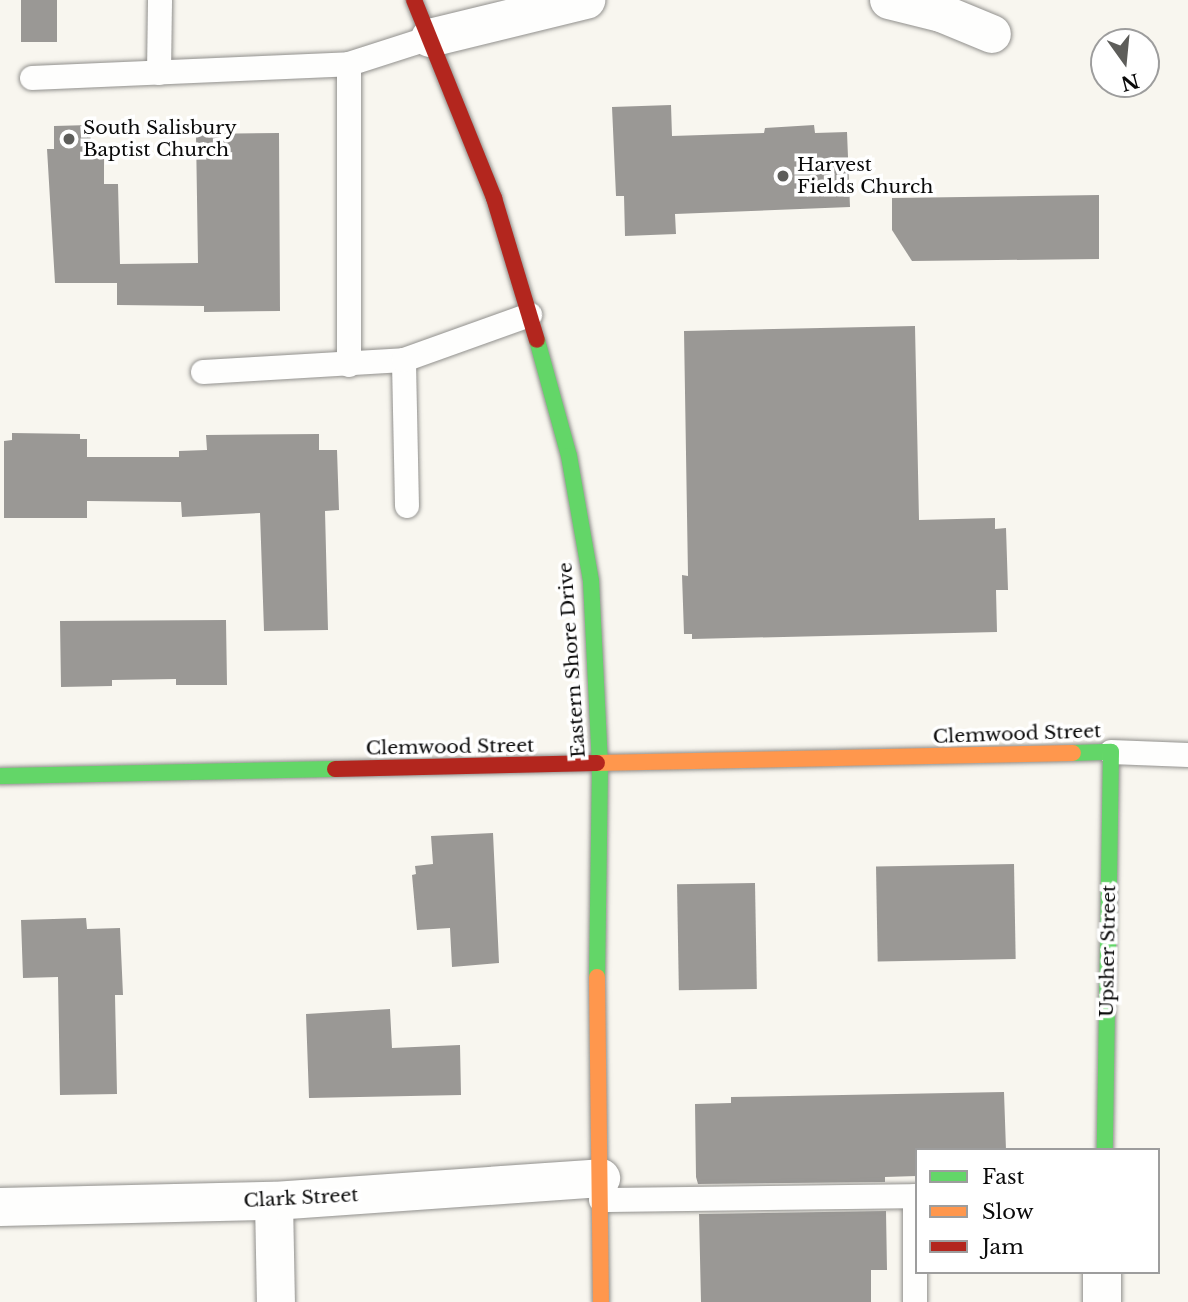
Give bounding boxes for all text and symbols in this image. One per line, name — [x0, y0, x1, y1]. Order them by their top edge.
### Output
north arrow — [1090, 28, 1160, 98]
text: N — [1118, 68, 1142, 95]
place label: South Salisbury Baptist Church — [83, 117, 237, 161]
marker: South Salisbury Baptist Church — [61, 131, 77, 147]
place label: Harvest Fields Church — [797, 154, 933, 198]
marker: Harvest Fields Church — [775, 168, 791, 184]
street label: Eastern Shore Drive — [554, 562, 590, 758]
street label: Clemwood Street — [932, 720, 1102, 748]
street label: Clemwood Street — [366, 734, 534, 760]
street label: Upsher Street — [1095, 884, 1121, 1018]
legend — [915, 1148, 1160, 1274]
text: Fast — [982, 1164, 1024, 1190]
street label: Clark Street — [243, 1184, 359, 1212]
text: Slow — [982, 1199, 1034, 1225]
text: Jam — [982, 1234, 1024, 1260]

